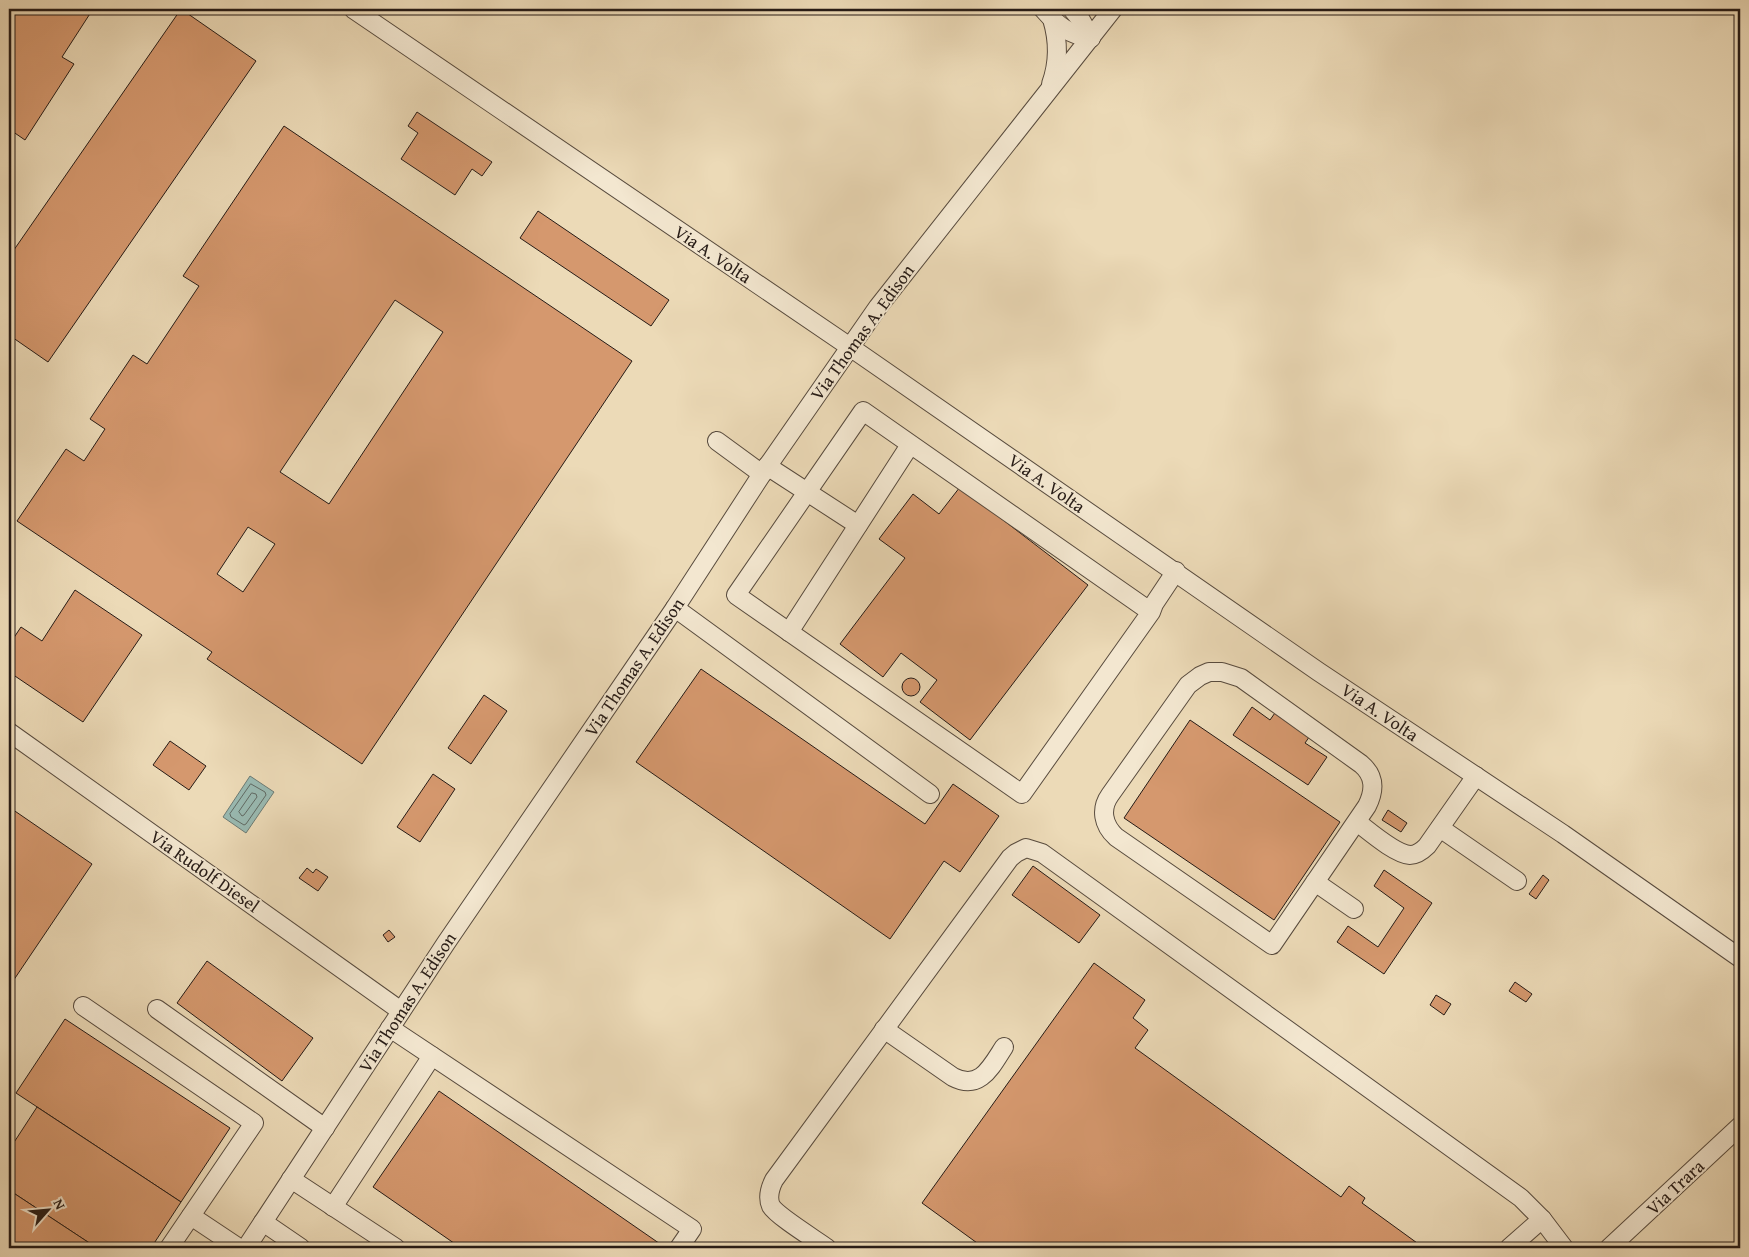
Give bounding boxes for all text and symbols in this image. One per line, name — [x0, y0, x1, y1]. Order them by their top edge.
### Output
street label: Via A. Volta — [669, 218, 758, 290]
street label: Via Thomas A. Edison — [803, 258, 921, 406]
street label: Via A. Volta — [1003, 447, 1091, 520]
street label: Via Thomas A. Edison — [577, 592, 691, 742]
street label: Via A. Volta — [1336, 676, 1425, 748]
street label: Via Rudolf Diesel — [145, 823, 265, 919]
street label: Via Thomas A. Edison — [351, 927, 463, 1077]
street label: Via Trara — [1640, 1153, 1710, 1221]
north arrow — [22, 1184, 72, 1234]
text: N — [49, 1195, 71, 1213]

